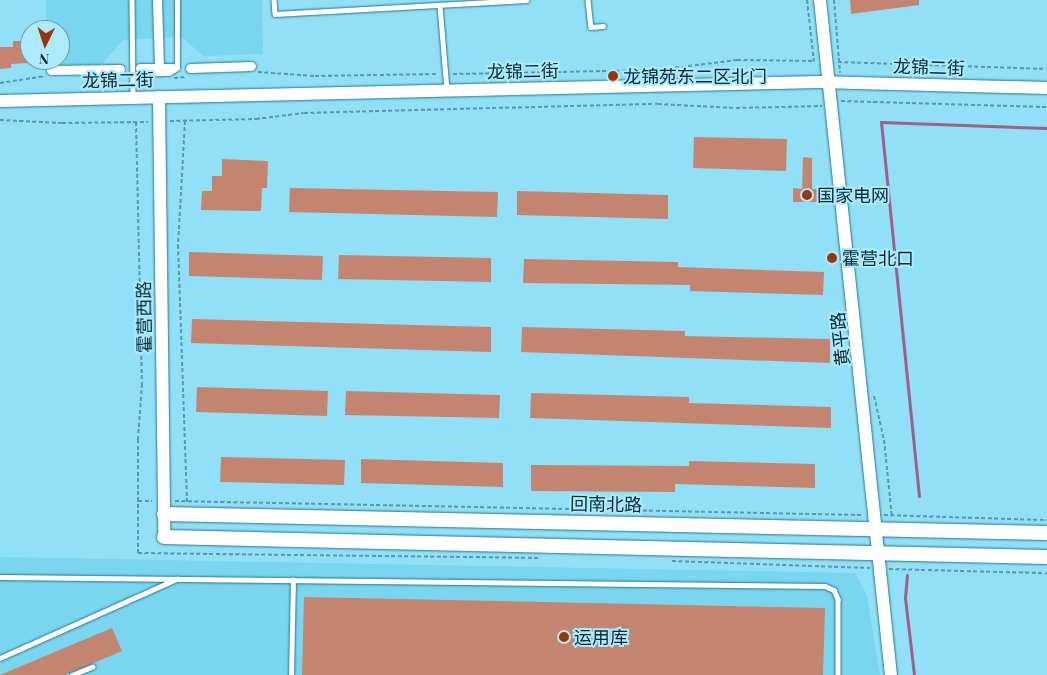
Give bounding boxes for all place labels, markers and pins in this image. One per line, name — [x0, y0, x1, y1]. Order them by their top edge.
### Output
place label: 龙锦苑东二区北门 — [623, 65, 767, 87]
marker: 龙锦苑东二区北门 — [607, 70, 619, 82]
place label: 国家电网 — [817, 184, 889, 206]
marker: 国家电网 — [801, 189, 813, 201]
place label: 霍营北口 — [842, 247, 914, 269]
marker: 霍营北口 — [826, 252, 838, 264]
place label: 运用库 — [574, 626, 628, 648]
marker: 运用库 — [558, 631, 570, 643]

